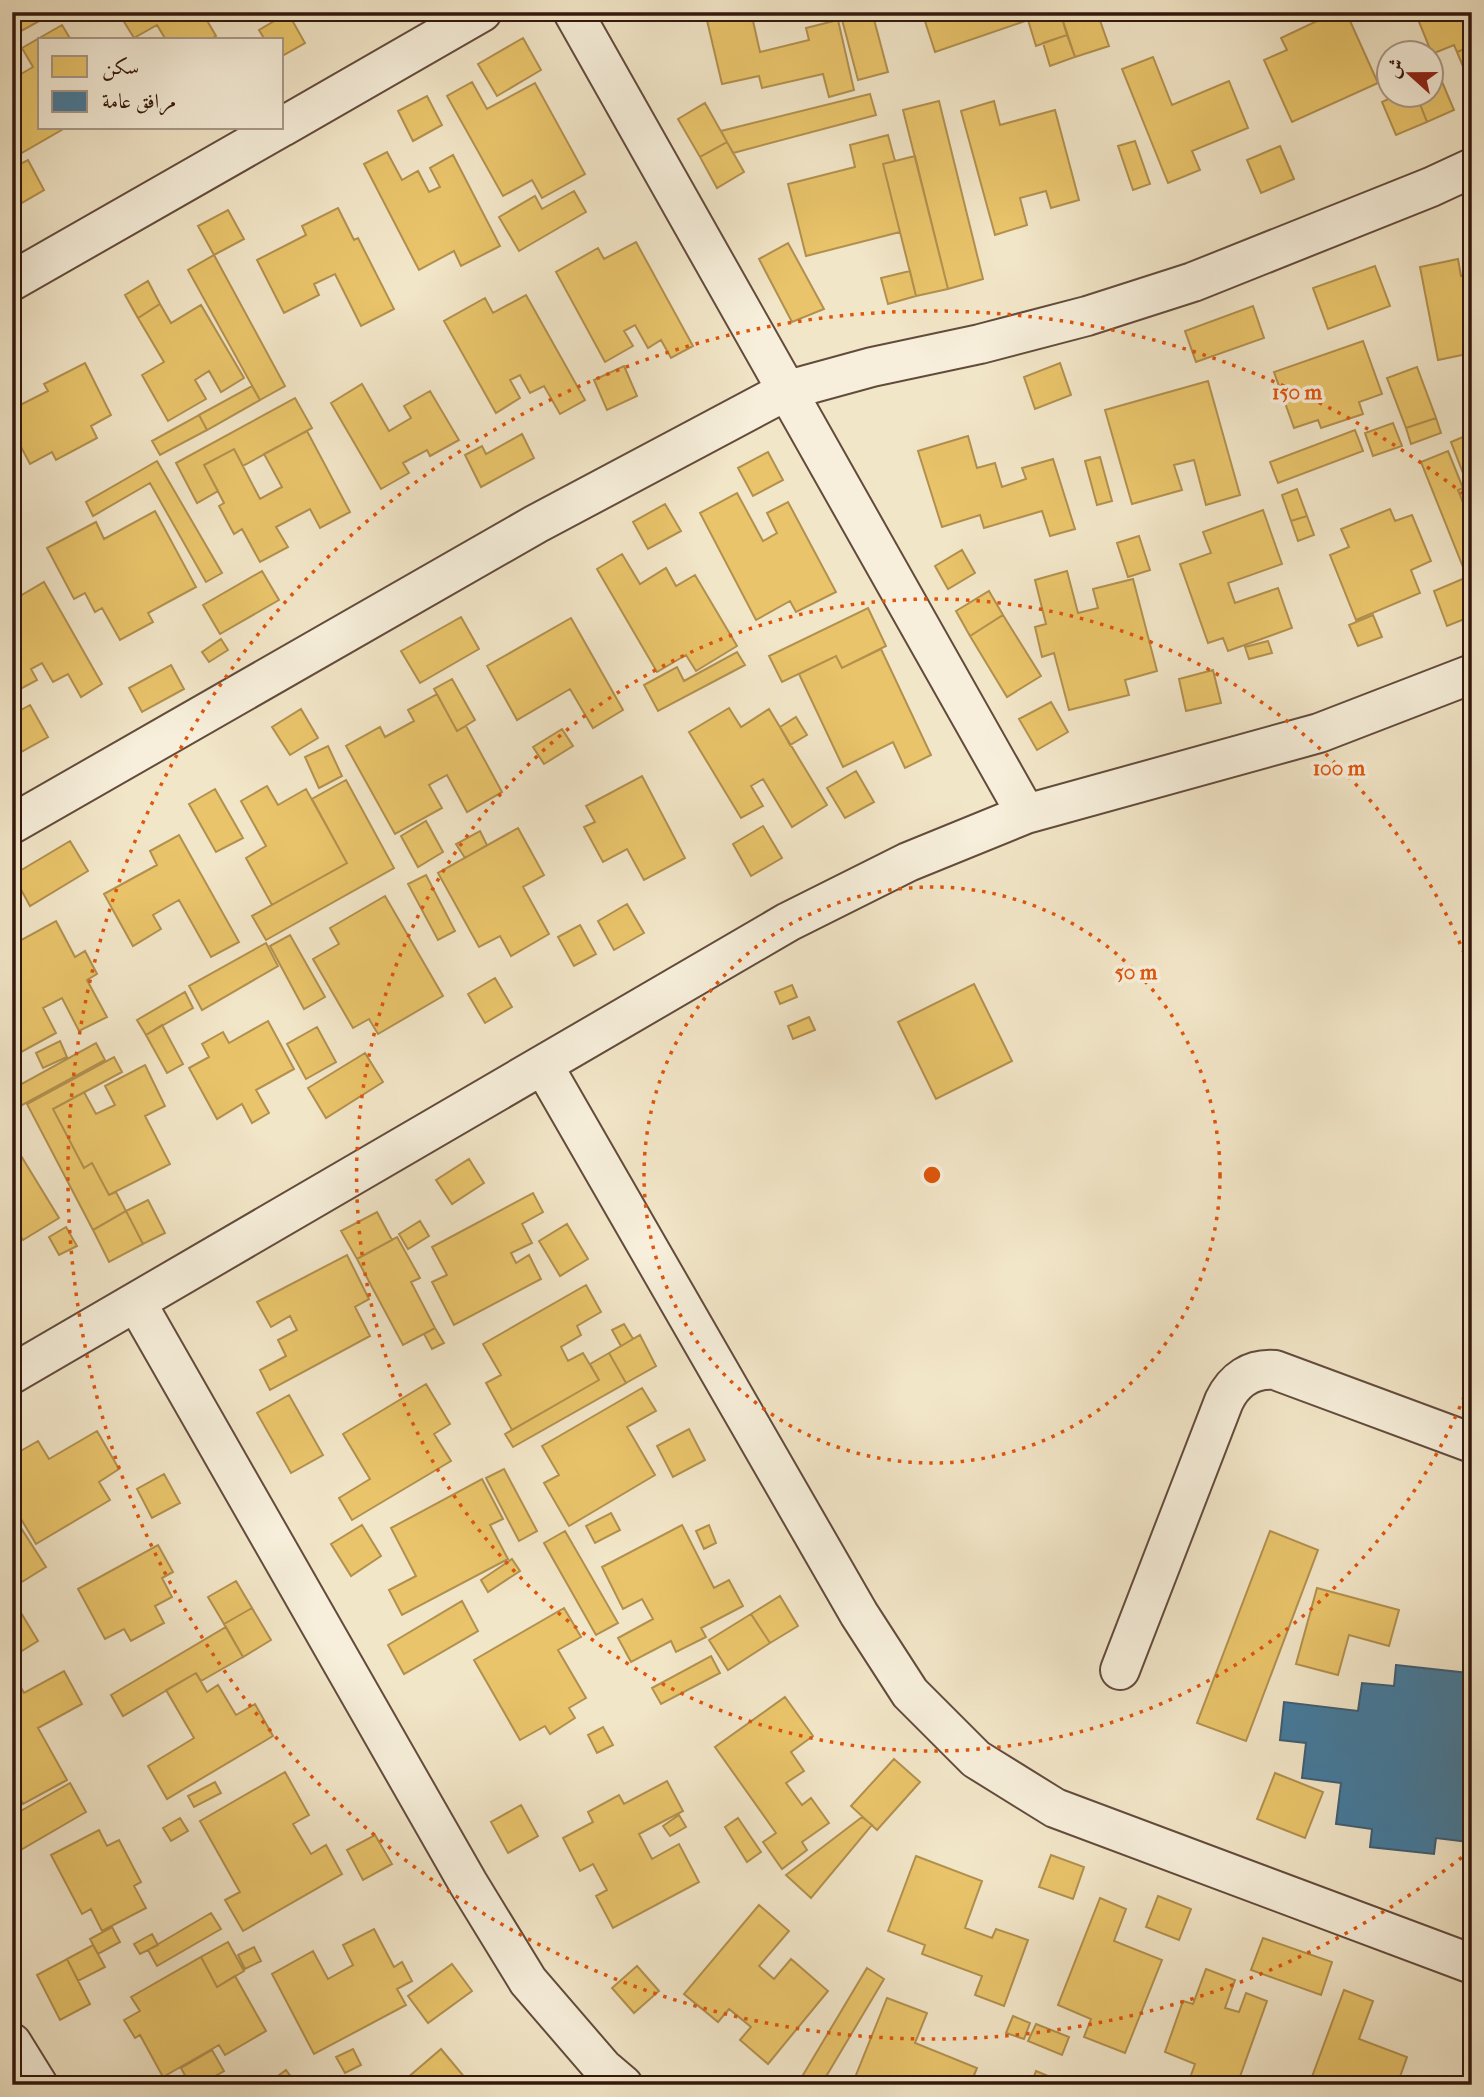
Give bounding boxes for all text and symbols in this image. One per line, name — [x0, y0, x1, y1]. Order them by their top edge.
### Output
legend — [38, 38, 284, 130]
north arrow — [1376, 38, 1446, 108]
text: سكن — [102, 55, 139, 81]
text: ش — [1381, 56, 1409, 81]
text: مرافق عامة — [102, 89, 176, 116]
text: 150 m — [1272, 380, 1323, 404]
text: 100 m — [1313, 756, 1366, 780]
text: 50 m — [1115, 960, 1158, 984]
centre of rings — [920, 1163, 944, 1187]

